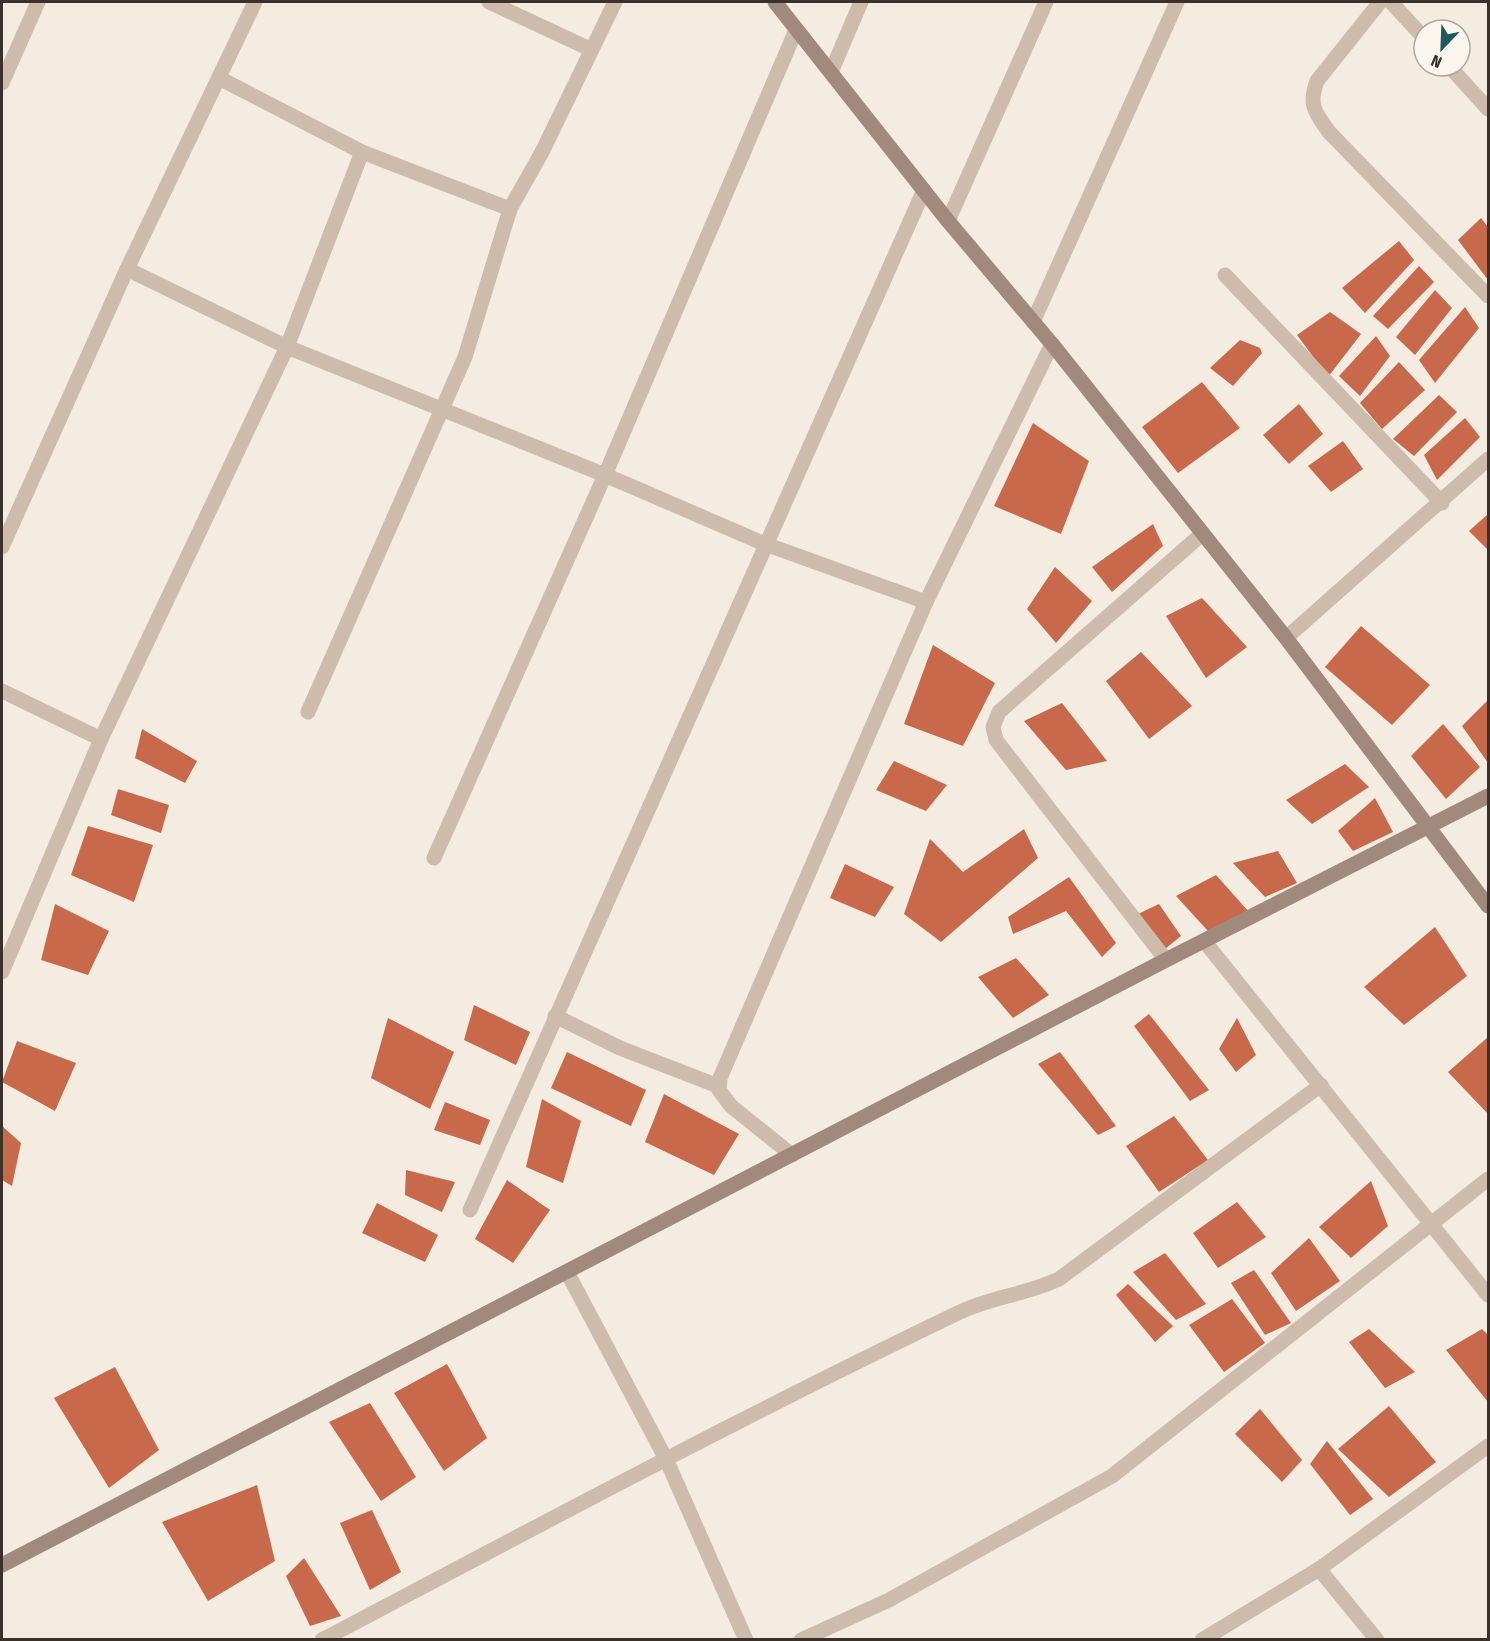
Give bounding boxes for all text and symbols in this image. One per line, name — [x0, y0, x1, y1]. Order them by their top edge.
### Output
north arrow — [1412, 18, 1472, 78]
text: N — [1428, 51, 1444, 72]

